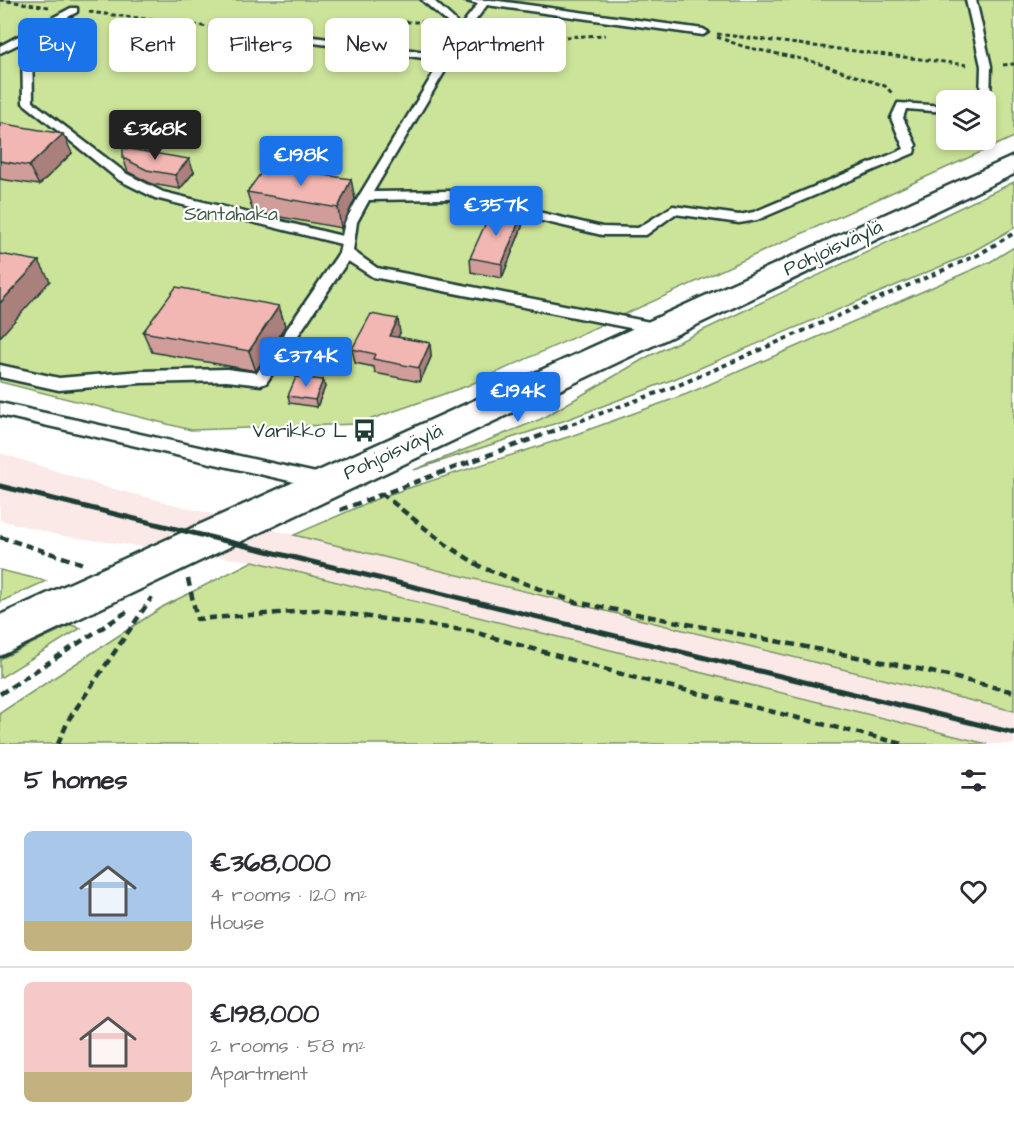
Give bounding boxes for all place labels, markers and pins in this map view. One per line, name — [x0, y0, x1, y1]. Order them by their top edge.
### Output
pin: €368K — [113, 110, 197, 161]
pin: €198K — [259, 136, 343, 187]
pin: €357K — [454, 186, 538, 237]
pin: €374K — [264, 337, 348, 388]
pin: €194K — [476, 372, 560, 423]
place label: Varikko L — [253, 417, 347, 445]
bus stop icon: Varikko L — [352, 418, 378, 444]

